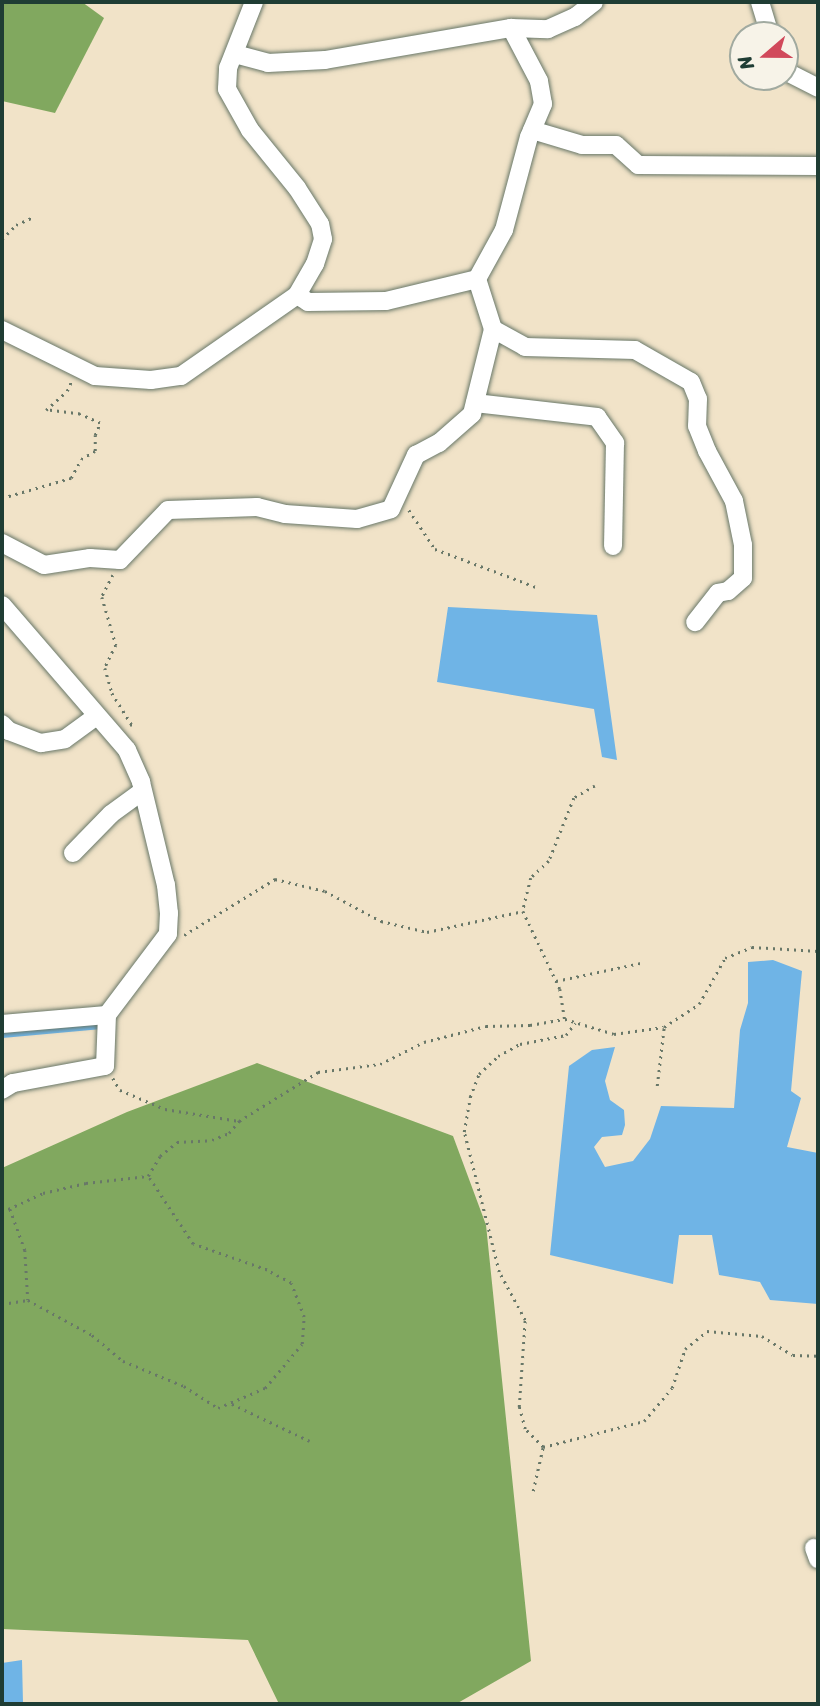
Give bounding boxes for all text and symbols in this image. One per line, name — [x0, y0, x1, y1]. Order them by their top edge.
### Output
north arrow — [729, 21, 799, 91]
text: N — [728, 51, 763, 75]

